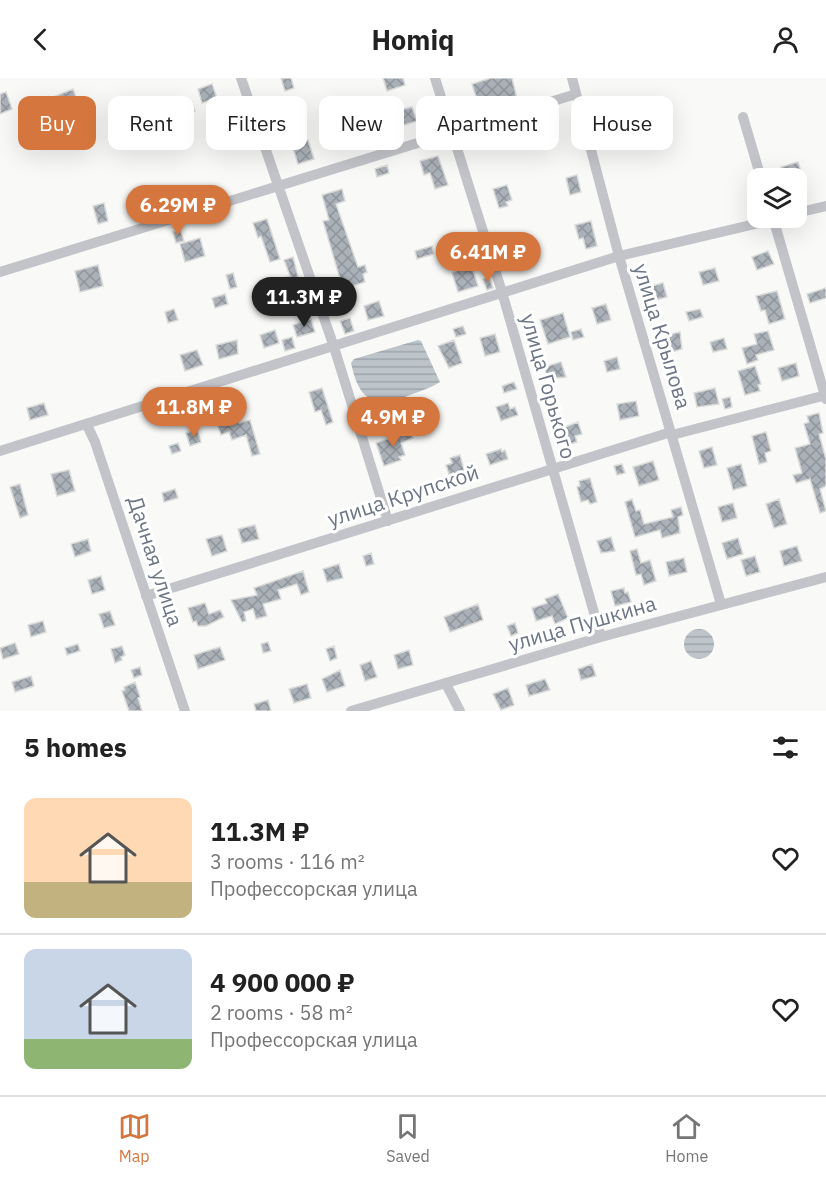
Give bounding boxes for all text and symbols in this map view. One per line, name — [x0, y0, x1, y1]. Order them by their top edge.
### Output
text: Homiq — [371, 22, 455, 57]
icon: back — [24, 23, 57, 56]
icon: person — [769, 23, 802, 56]
chip: Buy — [18, 96, 96, 150]
chip: Rent — [108, 96, 194, 150]
chip: Filters — [206, 96, 307, 150]
chip: New — [319, 96, 404, 150]
chip: Apartment — [416, 96, 559, 150]
chip: House — [571, 96, 673, 150]
map controls — [747, 168, 807, 228]
button: layers — [747, 168, 807, 228]
pin: 6.29M ₽ — [123, 185, 233, 236]
text: 6.29M ₽ — [140, 191, 216, 218]
pin: 6.41M ₽ — [433, 232, 543, 283]
text: 6.41M ₽ — [450, 238, 526, 265]
street label: улица Крылова — [628, 260, 698, 412]
pin: 11.3M ₽ — [249, 277, 359, 328]
text: 11.3M ₽ — [266, 283, 342, 310]
street label: улица Горького — [515, 310, 583, 462]
pin: 11.8M ₽ — [139, 387, 249, 438]
text: 11.8M ₽ — [156, 393, 232, 420]
pin: 4.9M ₽ — [344, 397, 442, 448]
text: 4.9M ₽ — [361, 403, 425, 430]
street label: улица Крупской — [324, 457, 482, 533]
street label: Дачная улица — [122, 492, 190, 630]
street label: улица Пушкина — [505, 589, 659, 657]
text: 5 homes — [24, 730, 127, 764]
icon: filters — [769, 731, 802, 764]
text: 11.3M ₽ — [210, 814, 309, 848]
icon: home — [72, 822, 144, 894]
icon: heart — [769, 842, 802, 875]
text: 3 rooms · 116 m² — [210, 848, 365, 875]
text: Профессорская улица — [210, 875, 418, 902]
text: 4 900 000 ₽ — [210, 965, 355, 999]
icon: home — [72, 973, 144, 1045]
icon: heart — [769, 993, 802, 1026]
text: 2 rooms · 58 m² — [210, 999, 353, 1026]
text: Профессорская улица — [210, 1026, 418, 1053]
tab: Map — [118, 1110, 151, 1166]
tab: Saved — [386, 1110, 430, 1166]
tab: Home — [665, 1110, 708, 1166]

